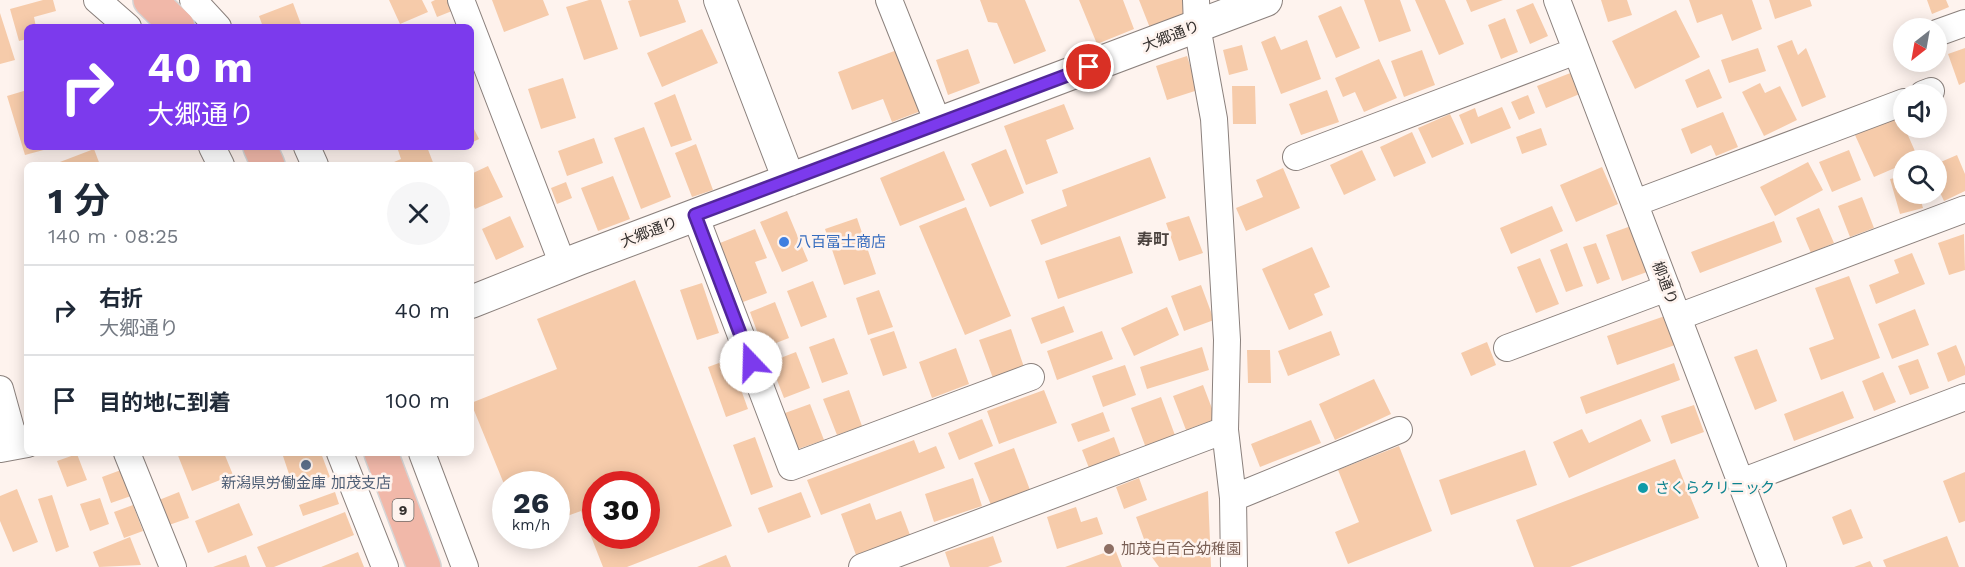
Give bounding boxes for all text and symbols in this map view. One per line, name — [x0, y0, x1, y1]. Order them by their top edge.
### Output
street label: 大郷通り — [1140, 17, 1202, 55]
north arrow — [1893, 18, 1947, 72]
map controls — [1893, 18, 1947, 204]
pin — [1063, 41, 1114, 92]
text: 40 m — [147, 43, 253, 92]
icon: right — [48, 48, 126, 126]
icon: arrive — [1072, 50, 1105, 83]
button: sound — [1893, 84, 1947, 138]
text: 大郷通り — [147, 99, 255, 131]
button: search — [1893, 150, 1947, 204]
text: 1 分 — [48, 180, 110, 222]
button: close — [387, 182, 450, 245]
street label: 大郷通り — [618, 213, 680, 251]
text: 140 m · 08:25 — [48, 224, 178, 248]
district label: 寿町 — [1137, 230, 1169, 249]
place label: 八百冨士商店 — [796, 233, 886, 251]
marker: 八百冨士商店 — [777, 235, 791, 249]
street label: 柳通り — [1649, 259, 1681, 307]
text: 右折 — [99, 286, 143, 311]
icon: right — [48, 294, 81, 327]
text: 40 m — [394, 298, 450, 323]
text: 大郷通り — [99, 316, 179, 340]
position arrow — [719, 330, 783, 394]
icon: arrive — [48, 384, 81, 417]
text: 100 m — [386, 388, 450, 413]
text: 目的地に到着 — [99, 390, 231, 415]
marker: 新潟県労働金庫 加茂支店 — [299, 458, 313, 472]
speed limit sign: 30 — [582, 471, 660, 549]
place label: 新潟県労働金庫 加茂支店 — [221, 474, 391, 492]
place label: さくらクリニック — [1655, 479, 1775, 497]
marker: さくらクリニック — [1636, 481, 1650, 495]
text: 26 — [513, 485, 549, 520]
road number: 9 — [392, 499, 414, 521]
text: km/h — [512, 516, 550, 534]
place label: 加茂白百合幼稚園 — [1121, 540, 1241, 558]
marker: 加茂白百合幼稚園 — [1102, 542, 1116, 556]

